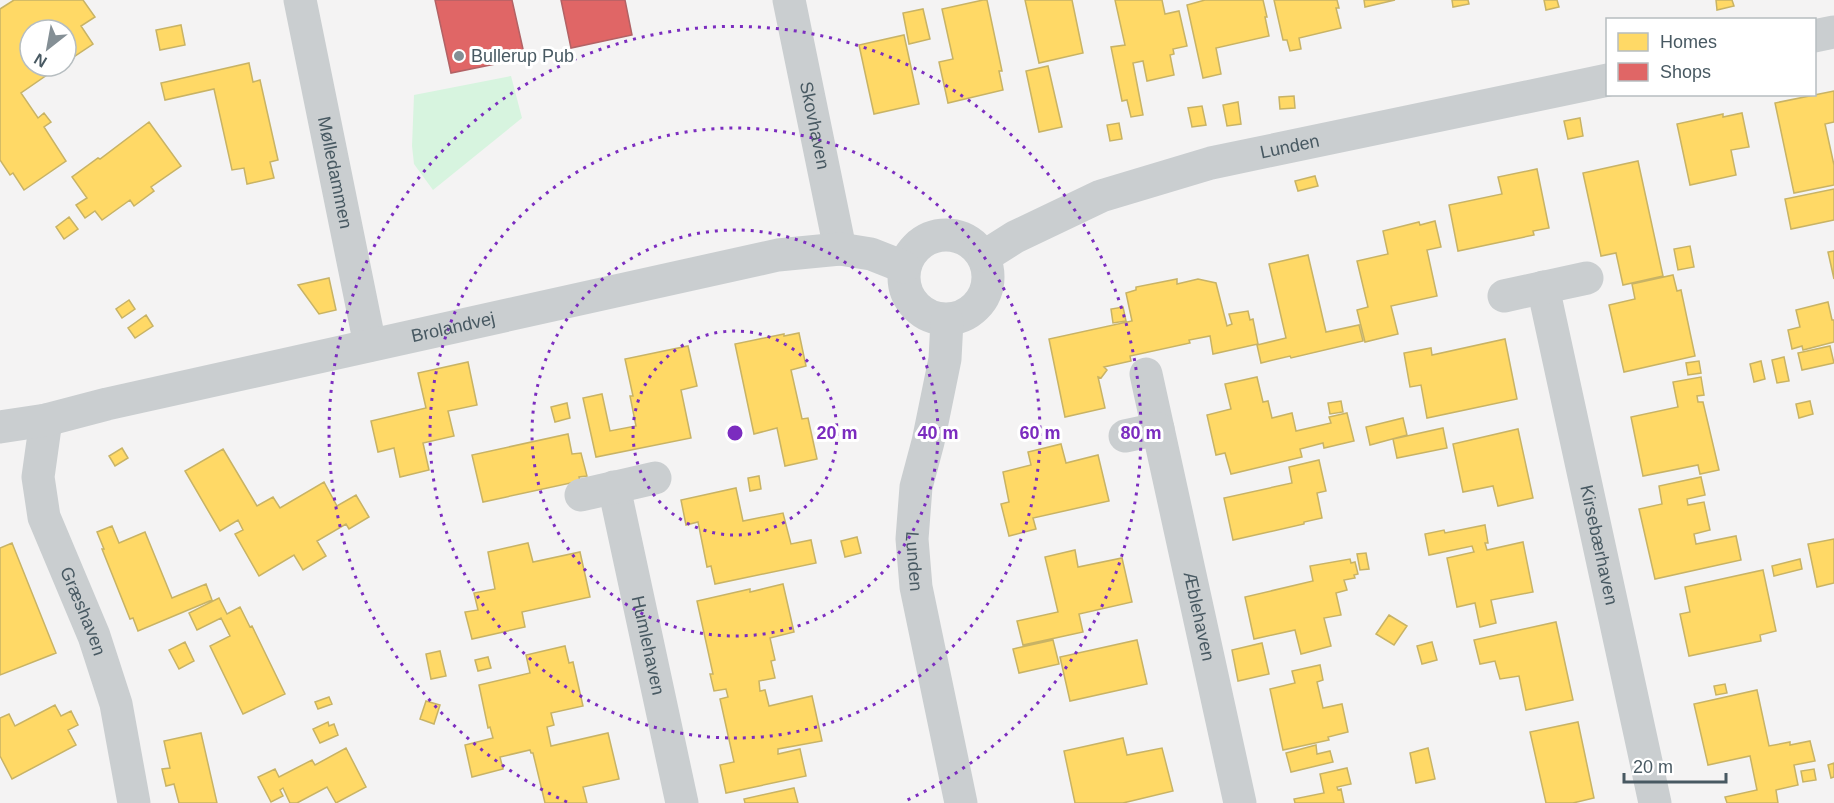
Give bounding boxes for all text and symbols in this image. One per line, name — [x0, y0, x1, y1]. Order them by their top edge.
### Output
north arrow — [18, 18, 78, 78]
legend — [1606, 18, 1816, 96]
text: Homes — [1660, 32, 1717, 52]
place label: Bullerup Pub — [471, 46, 574, 66]
marker: Bullerup Pub — [452, 49, 466, 63]
text: N — [31, 50, 50, 71]
text: Shops — [1660, 62, 1711, 82]
street label: Skovhaven — [796, 80, 833, 171]
street label: Mølledammen — [314, 115, 356, 230]
street label: Lunden — [1258, 131, 1321, 162]
street label: Brolandvej — [409, 308, 497, 346]
centre of rings — [725, 423, 745, 443]
text: 20 m — [816, 423, 858, 443]
text: 40 m — [917, 423, 959, 443]
text: 60 m — [1019, 423, 1061, 443]
text: 80 m — [1120, 423, 1162, 443]
street label: Kirsebærhaven — [1576, 483, 1622, 607]
street label: Lunden — [902, 531, 926, 592]
street label: Græshaven — [56, 564, 110, 658]
street label: Æblehaven — [1180, 570, 1219, 663]
street label: Humlehaven — [628, 594, 668, 697]
scale bar — [1624, 746, 1726, 784]
text: 20 m — [1633, 757, 1673, 777]

